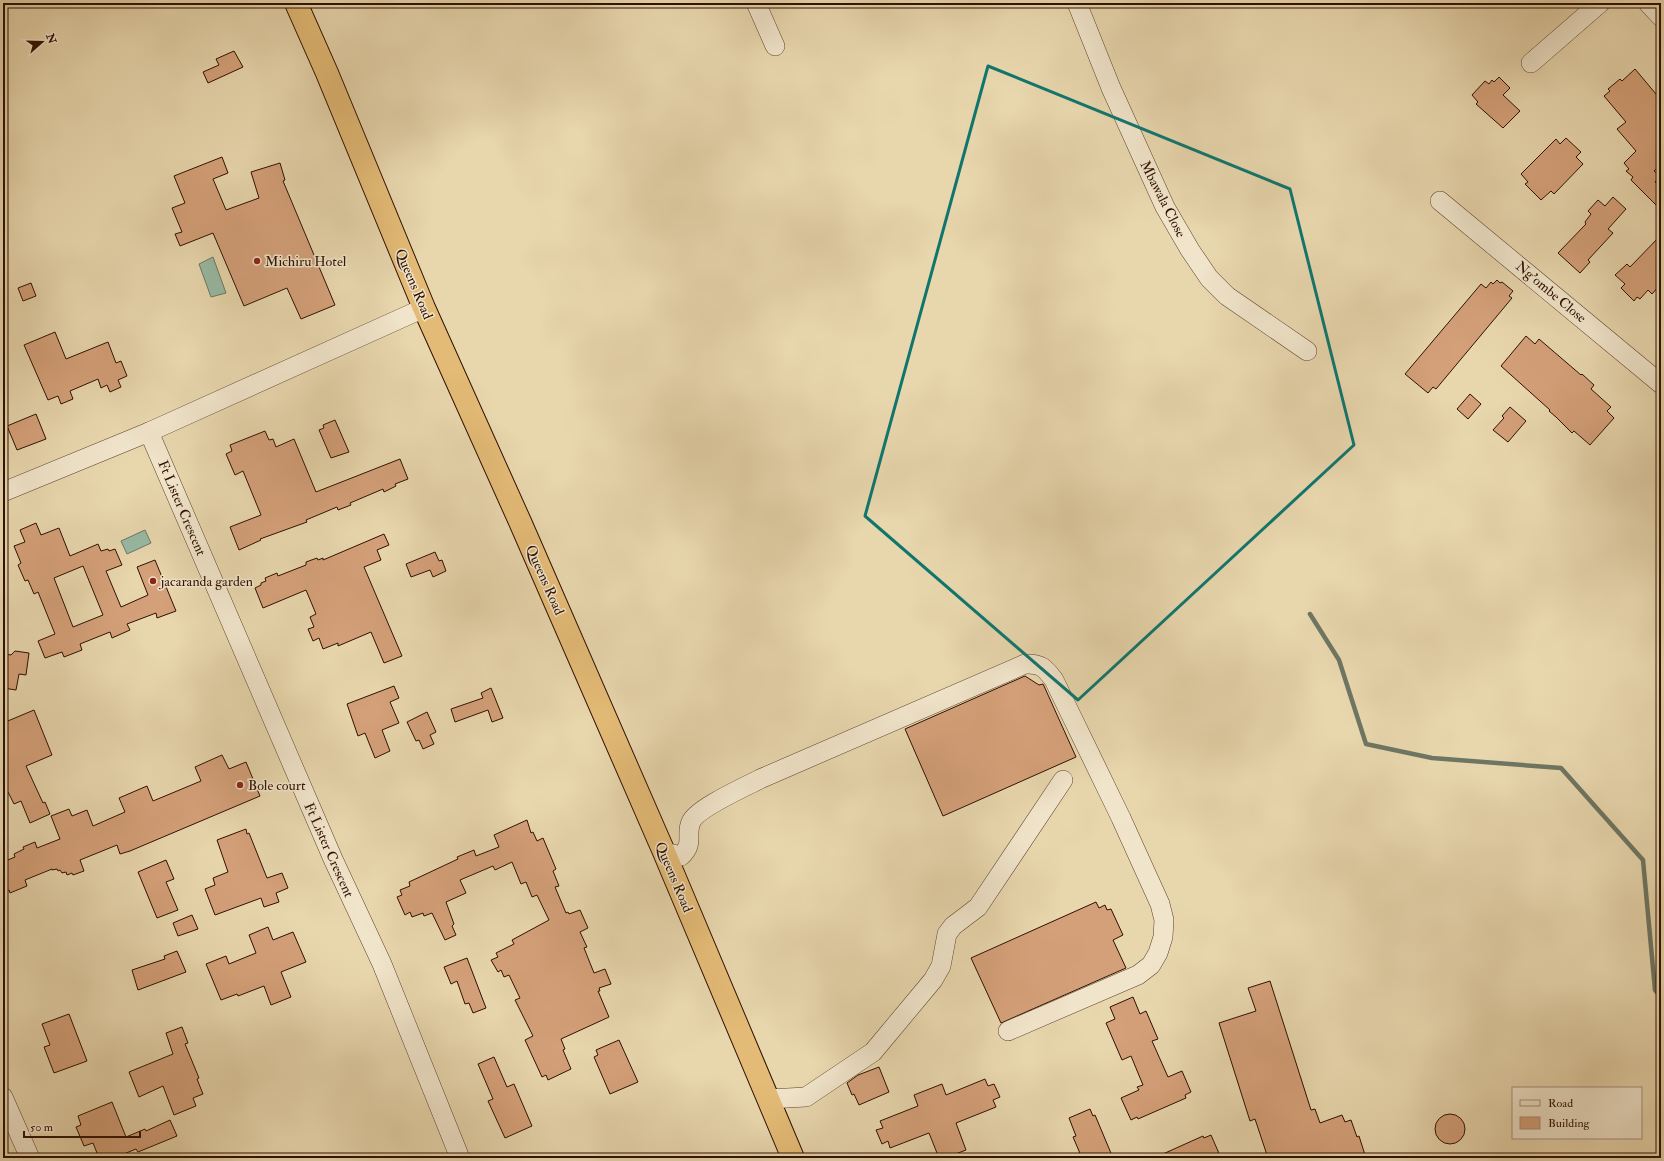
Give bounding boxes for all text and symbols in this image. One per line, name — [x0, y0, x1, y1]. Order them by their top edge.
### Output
north arrow — [22, 22, 62, 62]
text: N — [43, 31, 59, 47]
street label: Mbawala Close — [1136, 158, 1190, 240]
street label: Queens Road — [392, 246, 437, 322]
place label: Michiru Hotel — [265, 253, 347, 270]
marker: Michiru Hotel — [252, 256, 262, 266]
street label: Ng'ombe Close — [1512, 258, 1590, 327]
street label: Ft Lister Crescent — [154, 458, 210, 559]
street label: Queens Road — [522, 542, 568, 618]
place label: jacaranda garden — [158, 573, 253, 590]
marker: jacaranda garden — [148, 576, 158, 586]
place label: Bole court — [248, 777, 306, 794]
marker: Bole court — [235, 780, 245, 790]
street label: Ft Lister Crescent — [300, 800, 358, 901]
street label: Queens Road — [652, 839, 697, 915]
legend — [1512, 1087, 1642, 1139]
text: Road — [1548, 1096, 1573, 1111]
scale bar — [24, 1113, 140, 1139]
text: Building — [1548, 1116, 1591, 1131]
text: 50 m — [30, 1120, 54, 1135]

